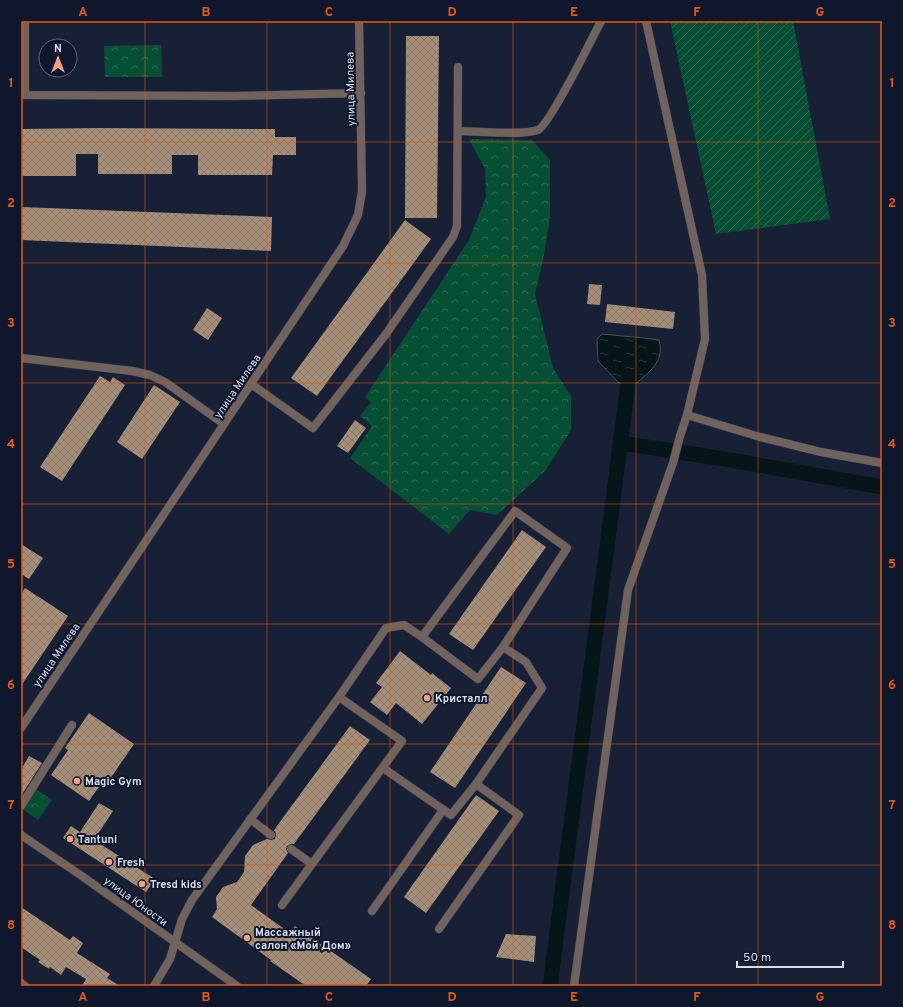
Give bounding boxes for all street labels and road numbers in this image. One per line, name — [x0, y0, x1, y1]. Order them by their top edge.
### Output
street label: улица Милева — [343, 51, 359, 126]
street label: улица Милева — [211, 352, 265, 421]
street label: улица Милева — [30, 621, 84, 690]
street label: улица Юности — [101, 874, 170, 930]

